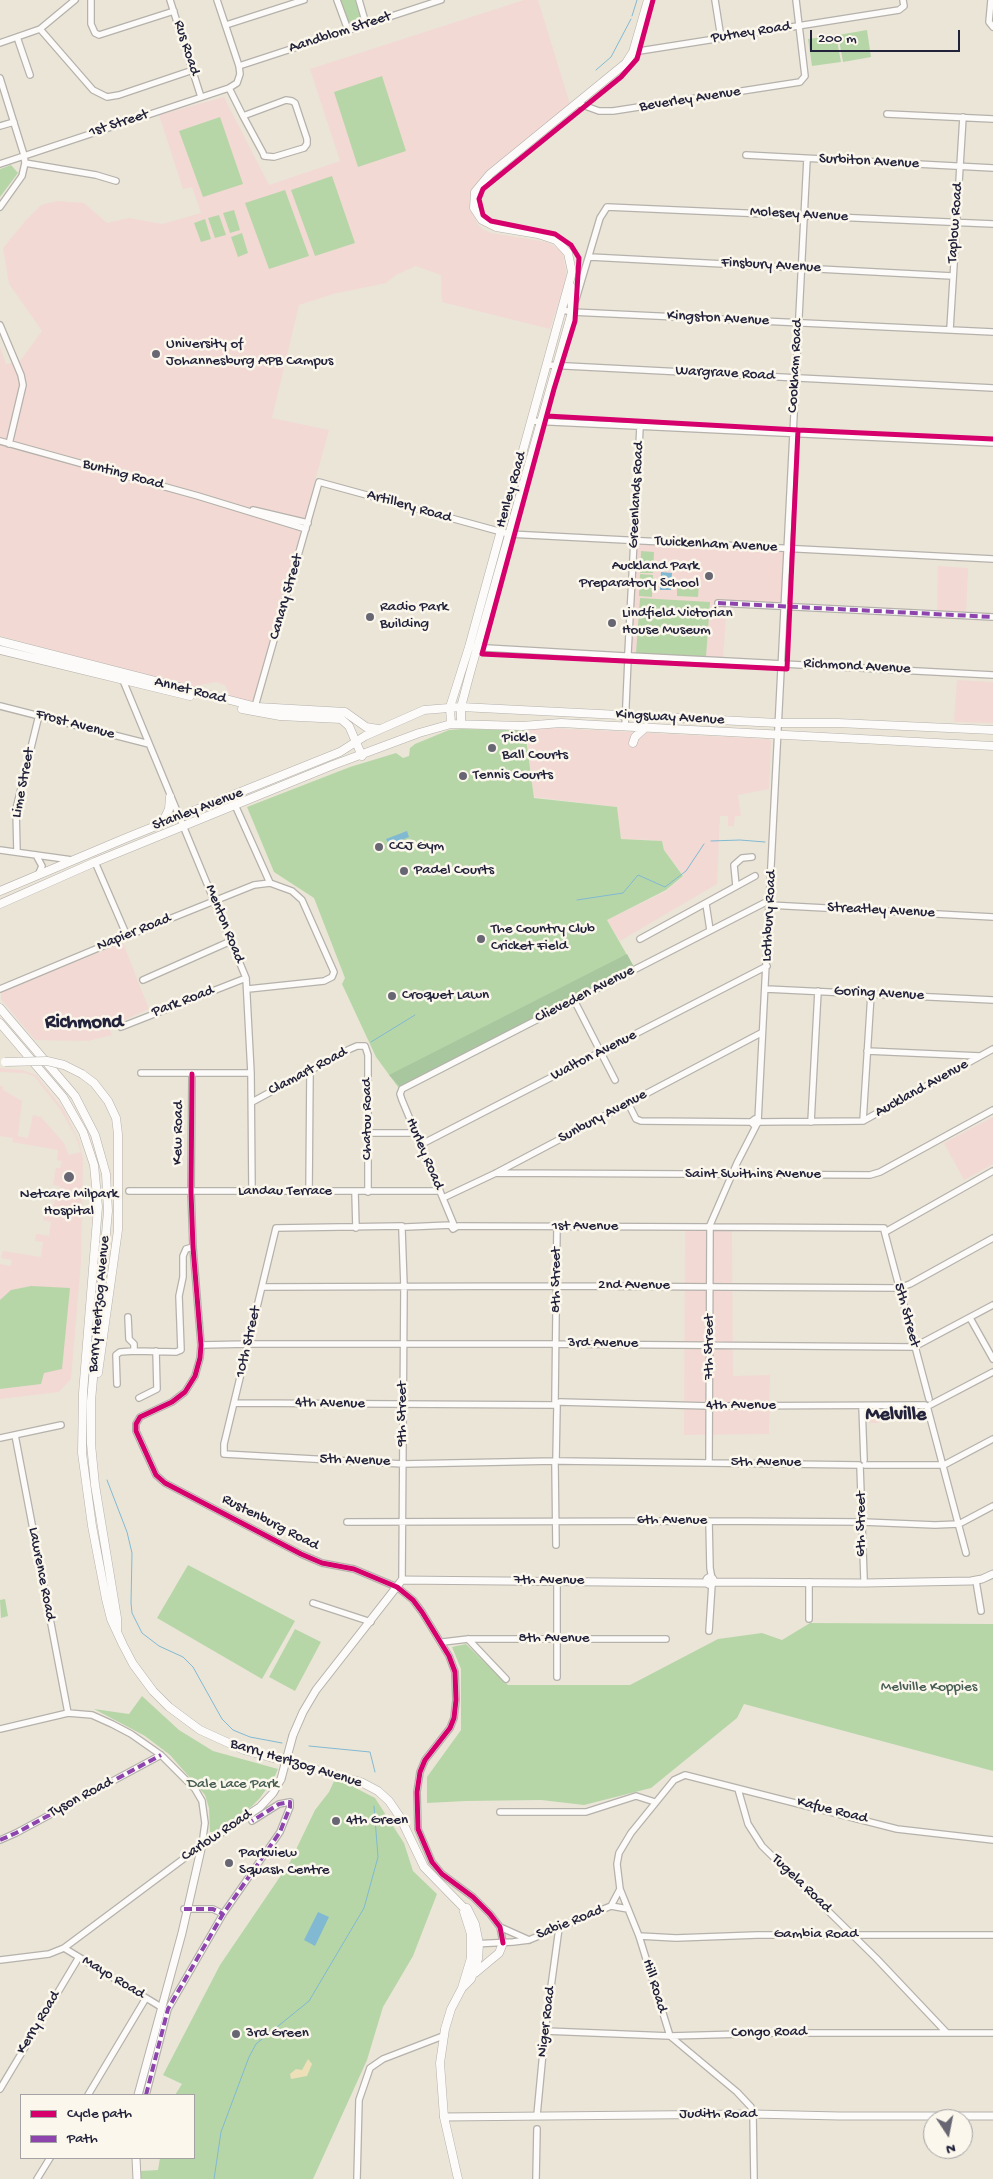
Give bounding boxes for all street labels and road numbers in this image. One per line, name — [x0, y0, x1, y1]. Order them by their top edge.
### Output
street label: Aandblom Street — [287, 8, 393, 58]
street label: Rus Road — [169, 18, 203, 78]
street label: Putney Road — [710, 18, 792, 48]
street label: Beverley Avenue — [638, 83, 742, 117]
street label: 1st Street — [87, 106, 151, 142]
street label: Surbiton Avenue — [819, 150, 919, 174]
street label: Taplow Road — [944, 182, 968, 264]
street label: Molesey Avenue — [749, 203, 849, 227]
street label: Finsbury Avenue — [721, 254, 821, 278]
street label: Kingston Avenue — [666, 307, 770, 331]
street label: Cookham Road — [785, 319, 807, 413]
street label: Wargrave Road — [675, 362, 775, 386]
street label: Greenlands Road — [625, 441, 649, 549]
street label: Henley Road — [493, 450, 531, 530]
street label: Bunting Road — [80, 456, 166, 494]
street label: Artillery Road — [365, 486, 453, 528]
street label: Twickenham Avenue — [654, 533, 778, 557]
street label: Canary Street — [266, 552, 308, 642]
street label: Richmond Avenue — [803, 655, 911, 679]
street label: Annet Road — [152, 673, 228, 709]
street label: Frost Avenue — [34, 706, 116, 744]
street label: Kingsway Avenue — [615, 706, 725, 730]
street label: Lime Street — [8, 747, 40, 819]
street label: Stanley Avenue — [150, 784, 246, 836]
street label: Lothbury Road — [759, 870, 781, 962]
street label: Menton Road — [200, 882, 248, 966]
street label: Streatley Avenue — [827, 899, 935, 923]
street label: Napier Road — [94, 910, 174, 956]
street label: Clieveden Avenue — [532, 962, 638, 1028]
street label: Park Road — [149, 982, 217, 1022]
street label: Goring Avenue — [834, 983, 924, 1005]
street label: Walton Avenue — [548, 1027, 640, 1085]
street label: Clamart Road — [266, 1044, 350, 1100]
street label: Auckland Avenue — [872, 1056, 972, 1122]
street label: Chatou Road — [359, 1078, 377, 1160]
street label: Sunbury Avenue — [556, 1086, 650, 1148]
street label: Kew Road — [169, 1101, 189, 1165]
street label: Hurley Road — [401, 1116, 447, 1192]
street label: Saint Swithins Avenue — [685, 1166, 821, 1184]
street label: Landau Terrace — [238, 1183, 332, 1201]
street label: 1st Avenue — [552, 1218, 618, 1236]
street label: Barry Hertzog Avenue — [85, 1235, 115, 1373]
street label: 8th Street — [548, 1247, 566, 1313]
street label: 2nd Avenue — [598, 1277, 670, 1295]
street label: 5th Street — [889, 1281, 923, 1349]
street label: 10th Street — [232, 1305, 266, 1379]
street label: 7th Street — [701, 1314, 719, 1380]
street label: 3rd Avenue — [568, 1335, 638, 1353]
street label: 9th Street — [394, 1381, 412, 1447]
street label: 4th Avenue — [295, 1394, 365, 1414]
street label: 4th Avenue — [706, 1397, 776, 1415]
street label: 5th Avenue — [319, 1451, 391, 1471]
street label: 5th Avenue — [731, 1454, 801, 1472]
street label: Rustenburg Road — [218, 1491, 322, 1555]
street label: 6th Street — [853, 1491, 871, 1557]
street label: 6th Avenue — [637, 1512, 707, 1530]
street label: Lawrence Road — [23, 1526, 59, 1622]
street label: 7th Avenue — [514, 1572, 584, 1590]
street label: 8th Avenue — [518, 1630, 590, 1648]
street label: Barry Hertzog Avenue — [228, 1735, 364, 1793]
street label: Tyson Road — [46, 1774, 116, 1822]
street label: Kafue Road — [795, 1794, 869, 1828]
street label: Carlow Road — [178, 1806, 256, 1866]
street label: Tugela Road — [767, 1851, 835, 1917]
street label: Sabie Road — [534, 1901, 606, 1945]
street label: Gambia Road — [774, 1926, 858, 1944]
street label: Mayo Road — [78, 1952, 148, 2004]
street label: Hill Road — [637, 1957, 671, 2015]
street label: Niger Road — [534, 1986, 560, 2058]
street label: Kerry Road — [13, 1988, 65, 2058]
street label: Congo Road — [731, 2023, 807, 2043]
street label: Judith Road — [679, 2106, 757, 2124]

